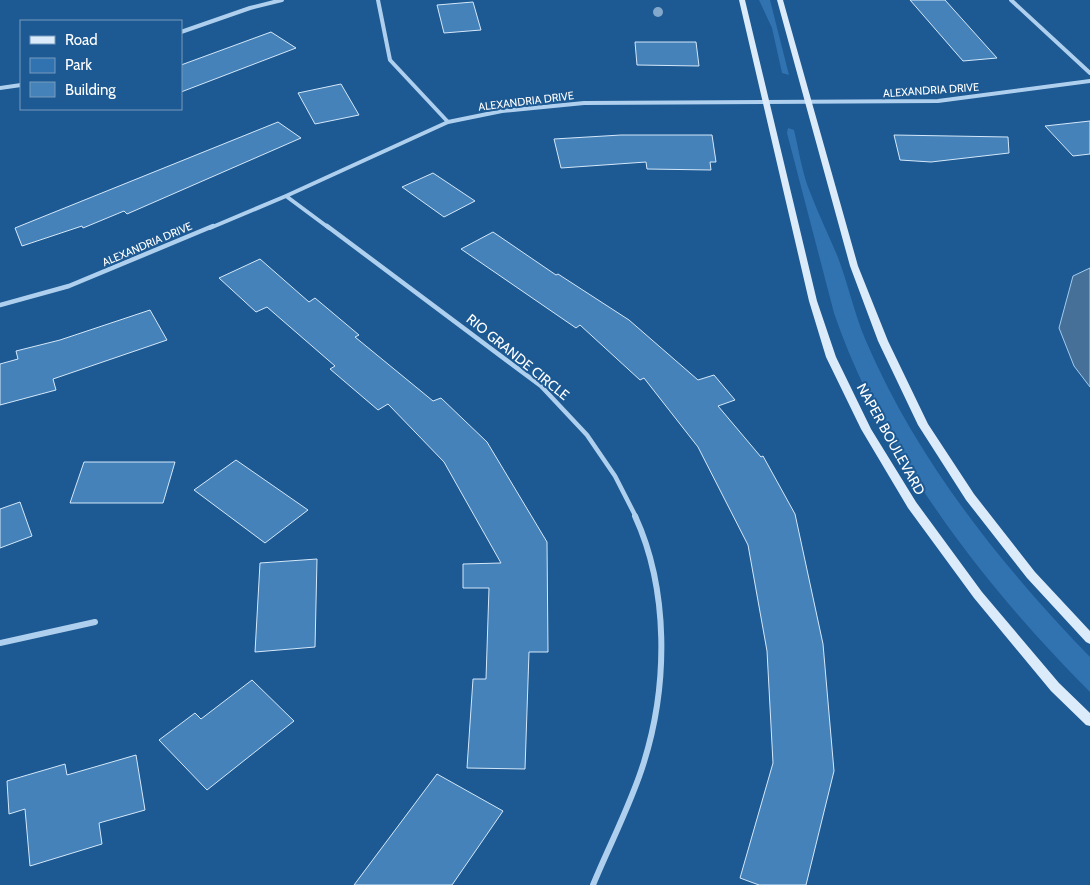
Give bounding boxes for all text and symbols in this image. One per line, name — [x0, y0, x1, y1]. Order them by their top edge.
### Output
legend — [20, 20, 182, 110]
text: Road — [65, 31, 98, 49]
text: Park — [65, 56, 92, 74]
street label: ALEXANDRIA DRIVE — [882, 80, 980, 100]
text: Building — [65, 81, 116, 99]
street label: ALEXANDRIA DRIVE — [477, 88, 575, 114]
street label: ALEXANDRIA DRIVE — [100, 219, 194, 269]
street label: RIO GRANDE CIRCLE — [463, 310, 573, 404]
street label: NAPER BOULEVARD — [853, 380, 929, 498]

